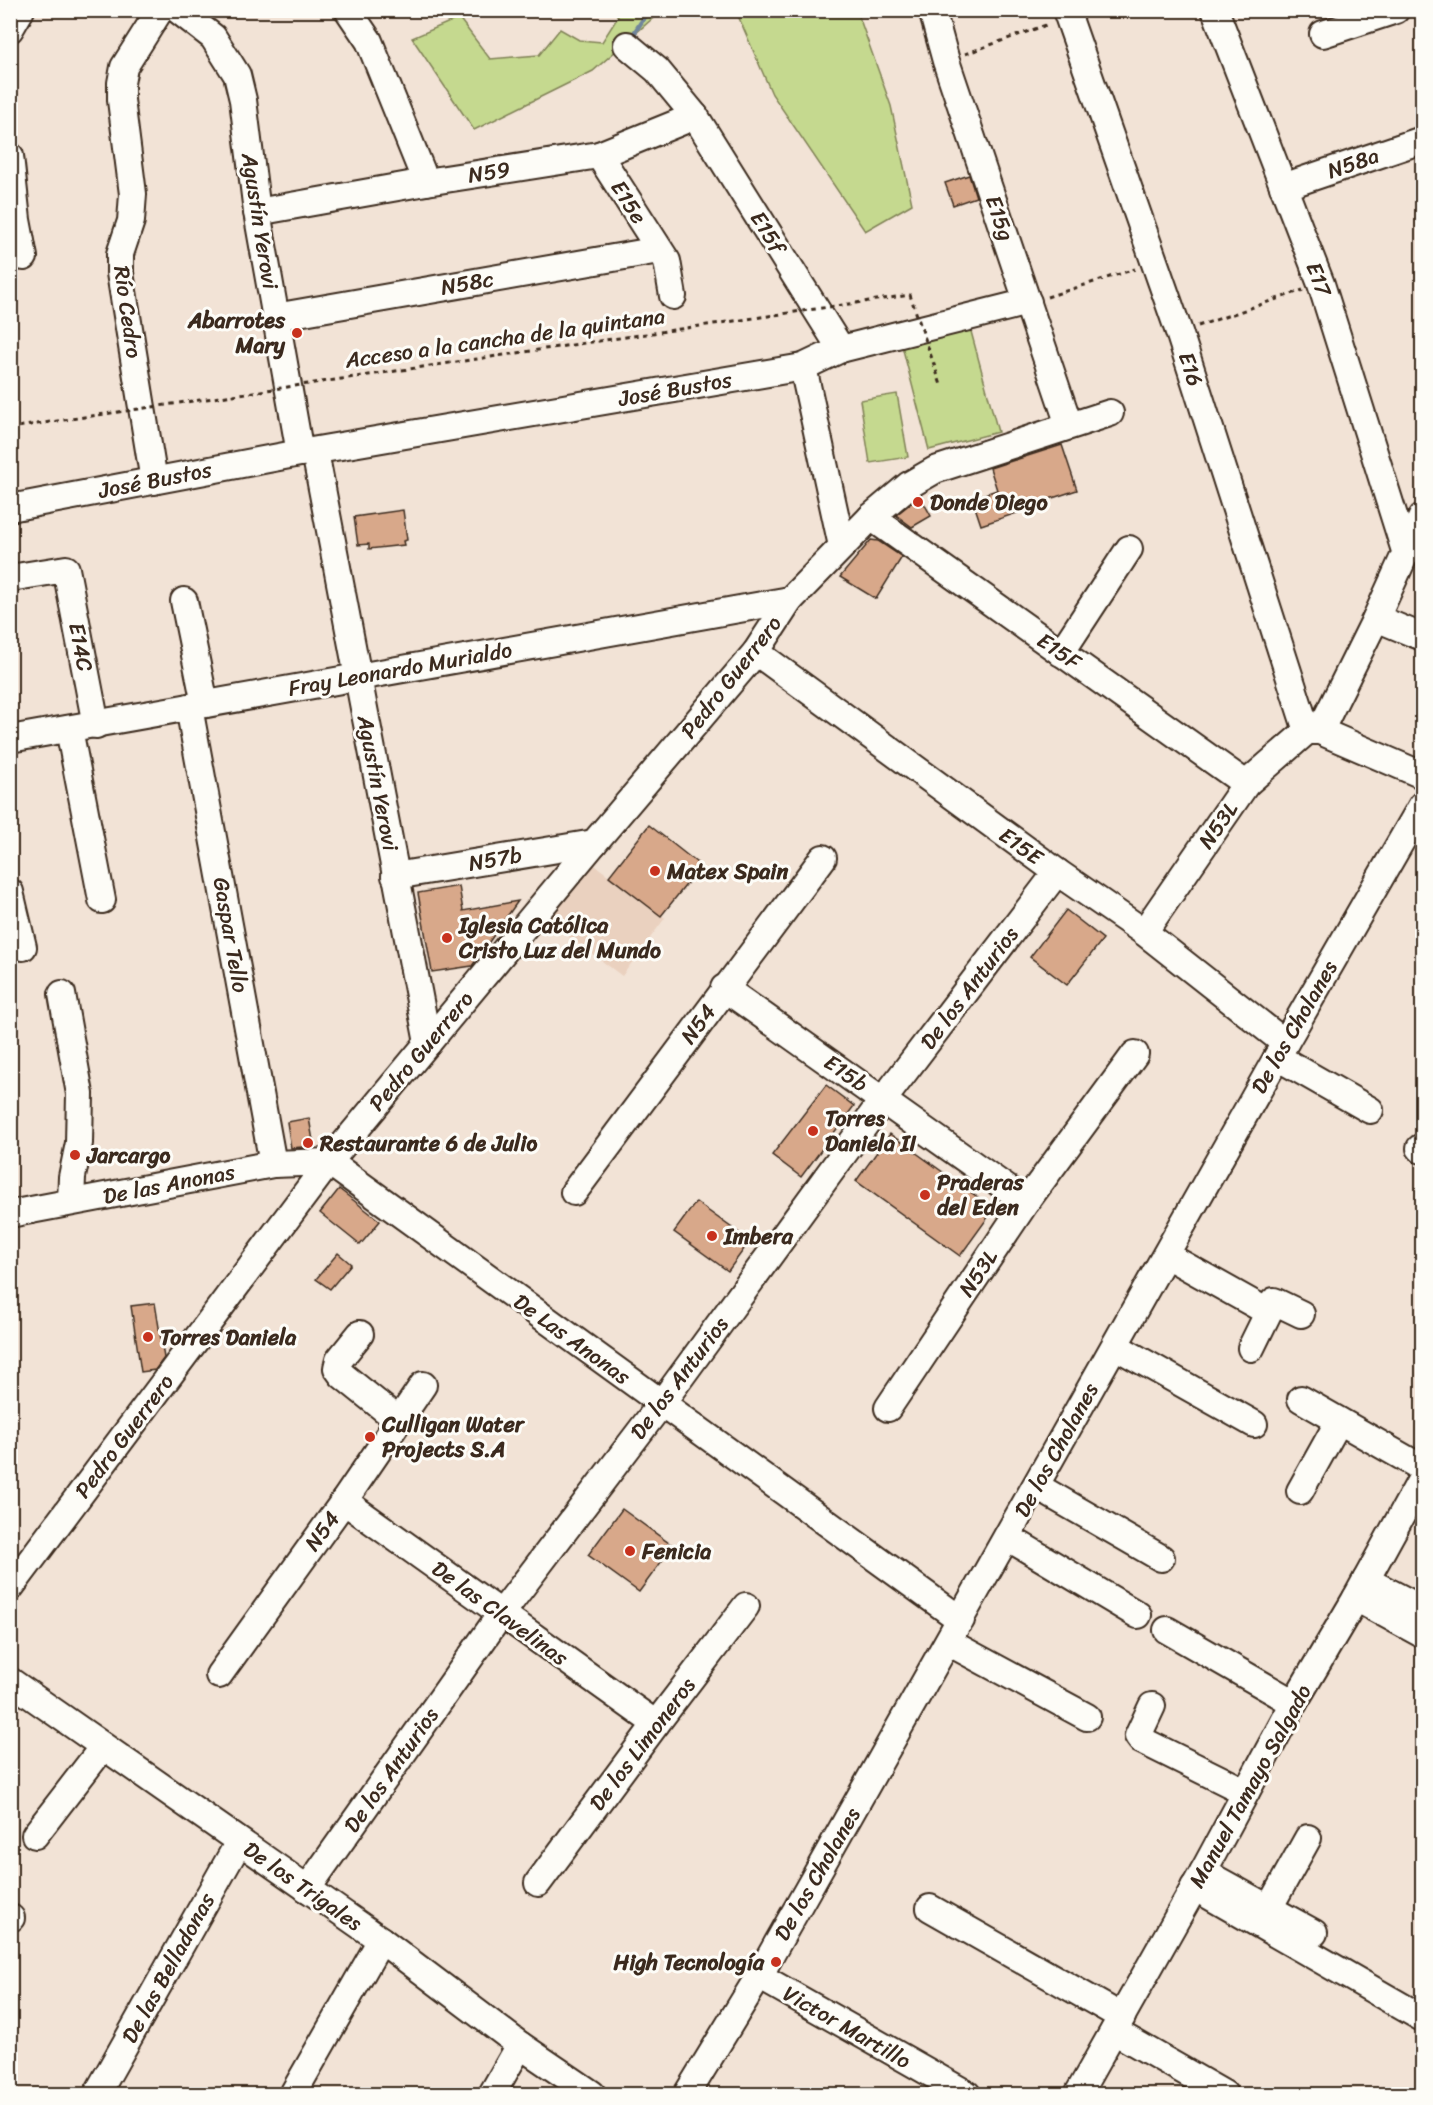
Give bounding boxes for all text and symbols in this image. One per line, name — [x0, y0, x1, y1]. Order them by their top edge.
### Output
street label: N58a — [1322, 136, 1384, 190]
street label: Agustín Yerovi — [230, 149, 290, 293]
street label: N59 — [465, 149, 513, 195]
street label: E15e — [600, 172, 658, 232]
street label: E15g — [974, 190, 1026, 246]
street label: E15f — [740, 203, 798, 264]
street label: E17 — [1295, 256, 1344, 303]
street label: N58c — [438, 259, 496, 307]
street label: Río Cedro — [102, 263, 154, 361]
street label: Acceso a la cancha de la quintana — [342, 296, 667, 380]
place label: Abarrotes Mary — [187, 301, 286, 365]
marker: Abarrotes Mary — [290, 326, 304, 340]
street label: E16 — [1167, 347, 1215, 391]
street label: José Bustos — [614, 360, 736, 418]
street label: José Bustos — [94, 450, 216, 510]
place label: Donde Diego — [930, 483, 1048, 522]
marker: Donde Diego — [911, 495, 925, 509]
street label: Pedro Guerrero — [670, 607, 792, 747]
street label: E14C — [57, 619, 105, 675]
street label: E15F — [1029, 622, 1090, 681]
street label: Fray Leonardo Murialdo — [285, 630, 515, 708]
street label: Agustín Yerovi — [346, 711, 410, 855]
street label: N53L — [1187, 793, 1249, 857]
street label: E15E — [990, 816, 1053, 877]
street label: N57b — [465, 835, 525, 883]
place label: Matex Spain — [666, 852, 788, 891]
marker: Matex Spain — [648, 864, 662, 878]
street label: Gaspar Tello — [202, 874, 260, 996]
place label: Iglesia Católica Cristo Luz del Mundo — [458, 906, 661, 970]
street label: De los Anturios — [909, 918, 1029, 1058]
marker: Iglesia Católica Cristo Luz del Mundo — [440, 931, 454, 945]
street label: De los Cholanes — [1240, 953, 1348, 1101]
street label: Pedro Guerrero — [358, 982, 484, 1120]
street label: N54 — [670, 995, 726, 1053]
street label: E15b — [815, 1043, 877, 1103]
place label: Torres Daniela II — [825, 1099, 916, 1163]
place label: Restaurante 6 de Julio — [319, 1124, 537, 1163]
marker: Torres Daniela II — [806, 1124, 820, 1138]
place label: Jarcargo — [85, 1136, 171, 1175]
marker: Restaurante 6 de Julio — [301, 1136, 315, 1150]
marker: Jarcargo — [68, 1148, 82, 1162]
street label: De las Anonas — [100, 1152, 239, 1216]
place label: Praderas del Eden — [937, 1163, 1024, 1227]
marker: Praderas del Eden — [918, 1188, 932, 1202]
place label: Imbera — [723, 1217, 794, 1256]
marker: Imbera — [705, 1229, 719, 1243]
street label: N53L — [948, 1241, 1008, 1305]
street label: De Las Anonas — [505, 1283, 640, 1396]
street label: De los Anturios — [619, 1308, 739, 1448]
place label: Torres Daniela — [160, 1318, 297, 1357]
marker: Torres Daniela — [141, 1330, 155, 1344]
street label: Pedro Guerrero — [64, 1365, 184, 1507]
street label: De los Cholanes — [1003, 1375, 1109, 1525]
place label: Culligan Water Projects S.A — [381, 1405, 526, 1469]
marker: Culligan Water Projects S.A — [363, 1430, 377, 1444]
street label: N54 — [294, 1502, 350, 1560]
place label: Fenicia — [641, 1532, 711, 1571]
marker: Fenicia — [623, 1544, 637, 1558]
street label: De las Clavelinas — [423, 1550, 577, 1677]
street label: De los Limoneros — [578, 1668, 706, 1820]
street label: Manuel Tamayo Salgado — [1178, 1677, 1322, 1895]
street label: De los Anturios — [333, 1699, 449, 1841]
street label: De los Cholanes — [763, 1800, 871, 1948]
street label: De los Trigales — [235, 1830, 371, 1942]
street label: De las Belladonas — [110, 1885, 226, 2051]
place label: High Tecnología — [613, 1943, 765, 1982]
marker: High Tecnología — [769, 1955, 783, 1969]
street label: Victor Martillo — [775, 1974, 919, 2080]

